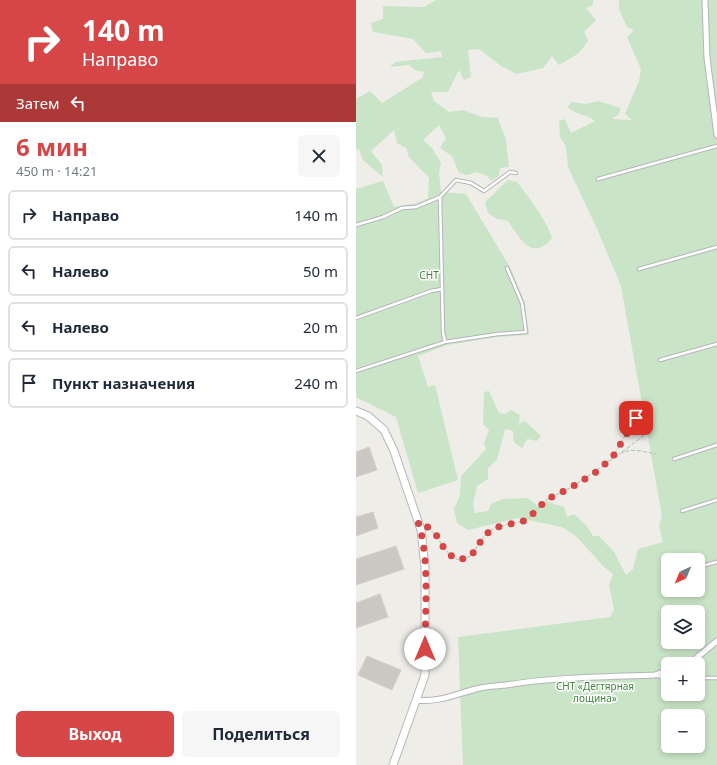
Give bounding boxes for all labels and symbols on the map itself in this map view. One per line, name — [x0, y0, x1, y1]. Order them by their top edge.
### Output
park label: СНТ — [419, 268, 439, 282]
pin — [619, 401, 653, 435]
north arrow — [661, 553, 705, 597]
position arrow — [404, 628, 446, 670]
park label: СНТ «Дегтярная лощина» — [556, 679, 634, 705]

